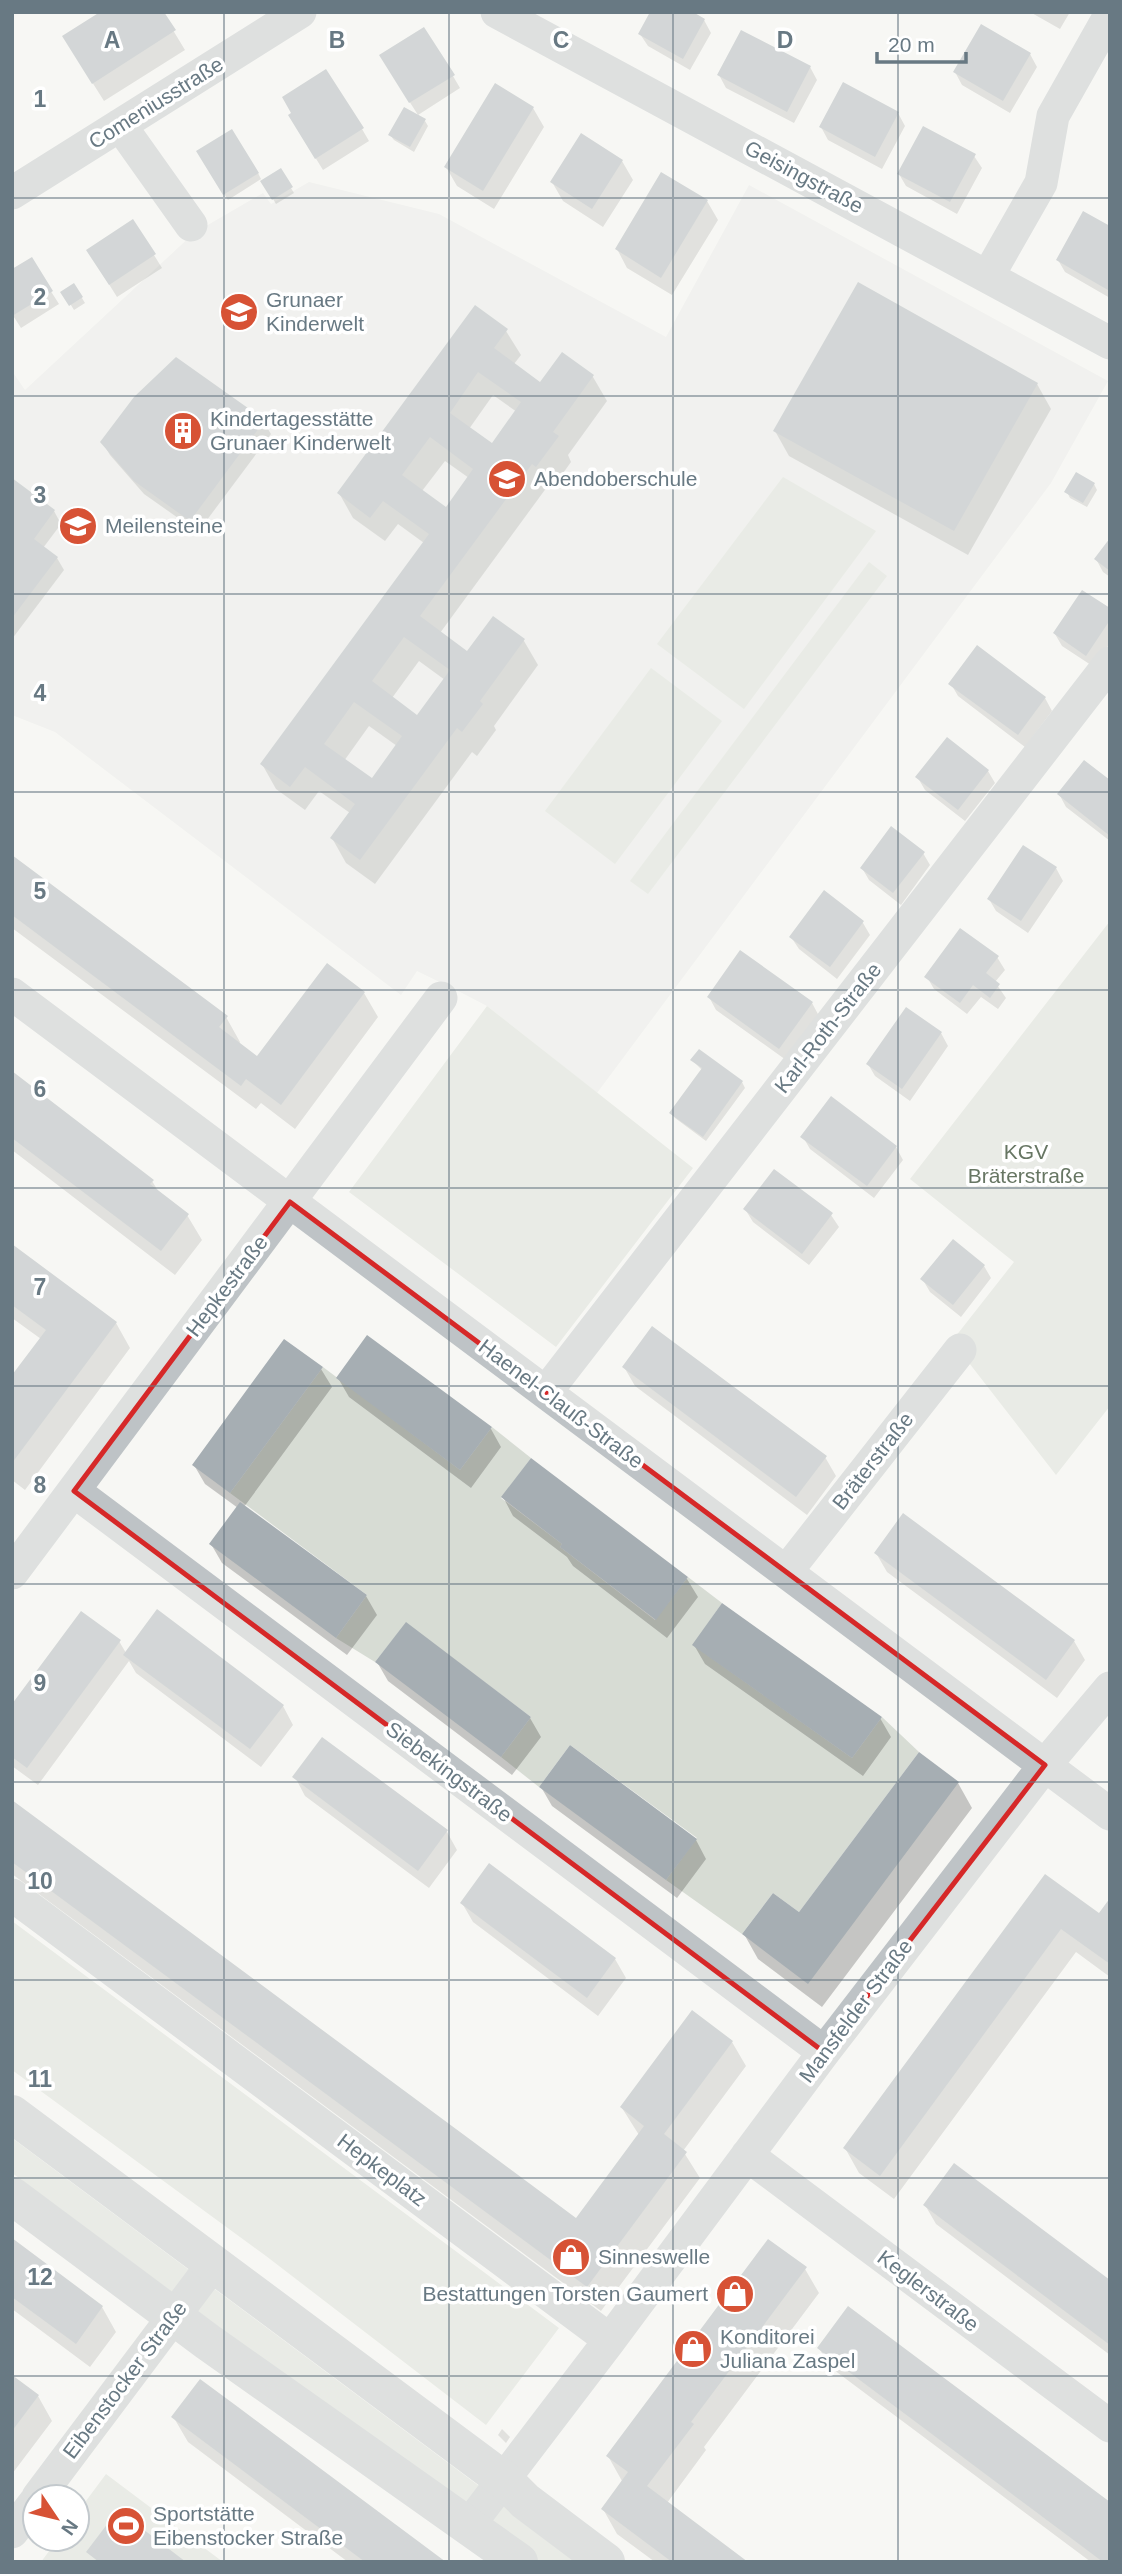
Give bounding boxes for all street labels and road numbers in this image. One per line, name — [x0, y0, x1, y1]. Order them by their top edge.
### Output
street label: Comeniusstraße — [84, 52, 227, 153]
street label: Geisingstraße — [741, 136, 867, 217]
street label: Karl-Roth-Straße — [770, 958, 886, 1097]
street label: Hepkestraße — [181, 1231, 272, 1341]
street label: Haenel-Clauß-Straße — [475, 1334, 648, 1473]
street label: Bräterstraße — [828, 1408, 918, 1514]
street label: Siebekingstraße — [382, 1717, 517, 1826]
street label: Mansfelder Straße — [794, 1935, 917, 2087]
street label: Hepkeplatz — [333, 2129, 431, 2210]
street label: Keglerstraße — [873, 2245, 983, 2336]
street label: Eibenstocker Straße — [58, 2297, 191, 2463]

